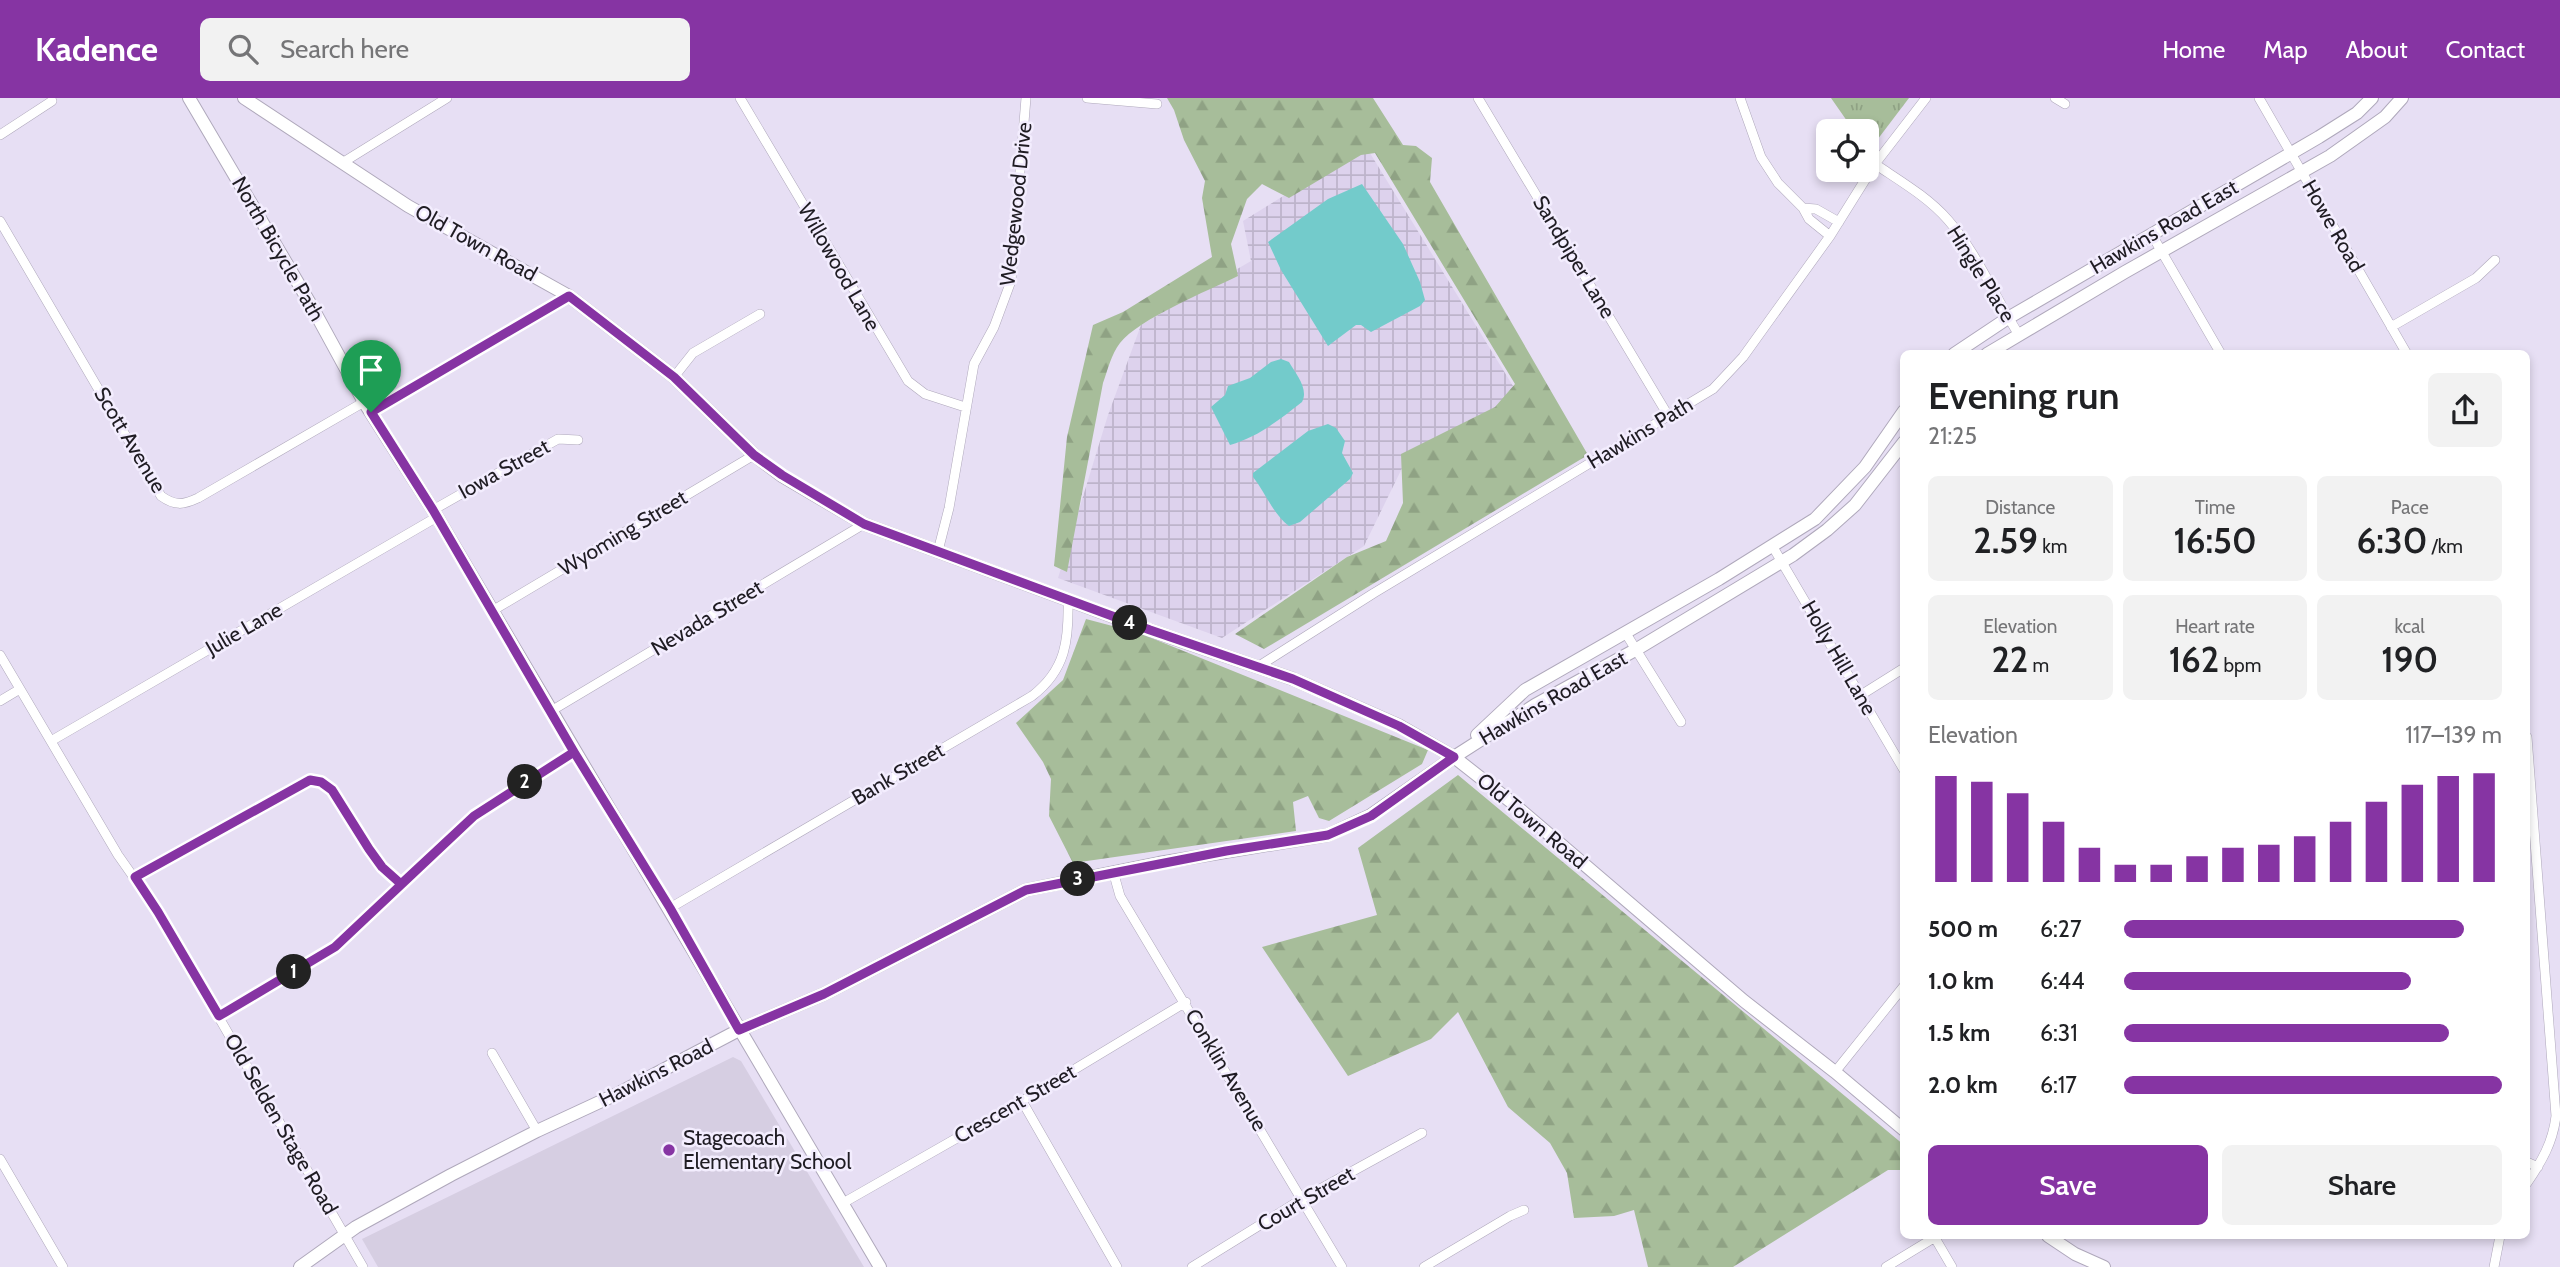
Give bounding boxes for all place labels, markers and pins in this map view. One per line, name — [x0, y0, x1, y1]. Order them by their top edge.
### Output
pin — [341, 340, 401, 412]
pin: 4 — [1112, 606, 1148, 640]
pin: 2 — [508, 764, 542, 800]
pin: 3 — [1060, 862, 1096, 896]
pin: 1 — [276, 954, 312, 990]
place label: Stagecoach Elementary School — [683, 1125, 851, 1174]
marker: Stagecoach Elementary School — [661, 1142, 677, 1158]

